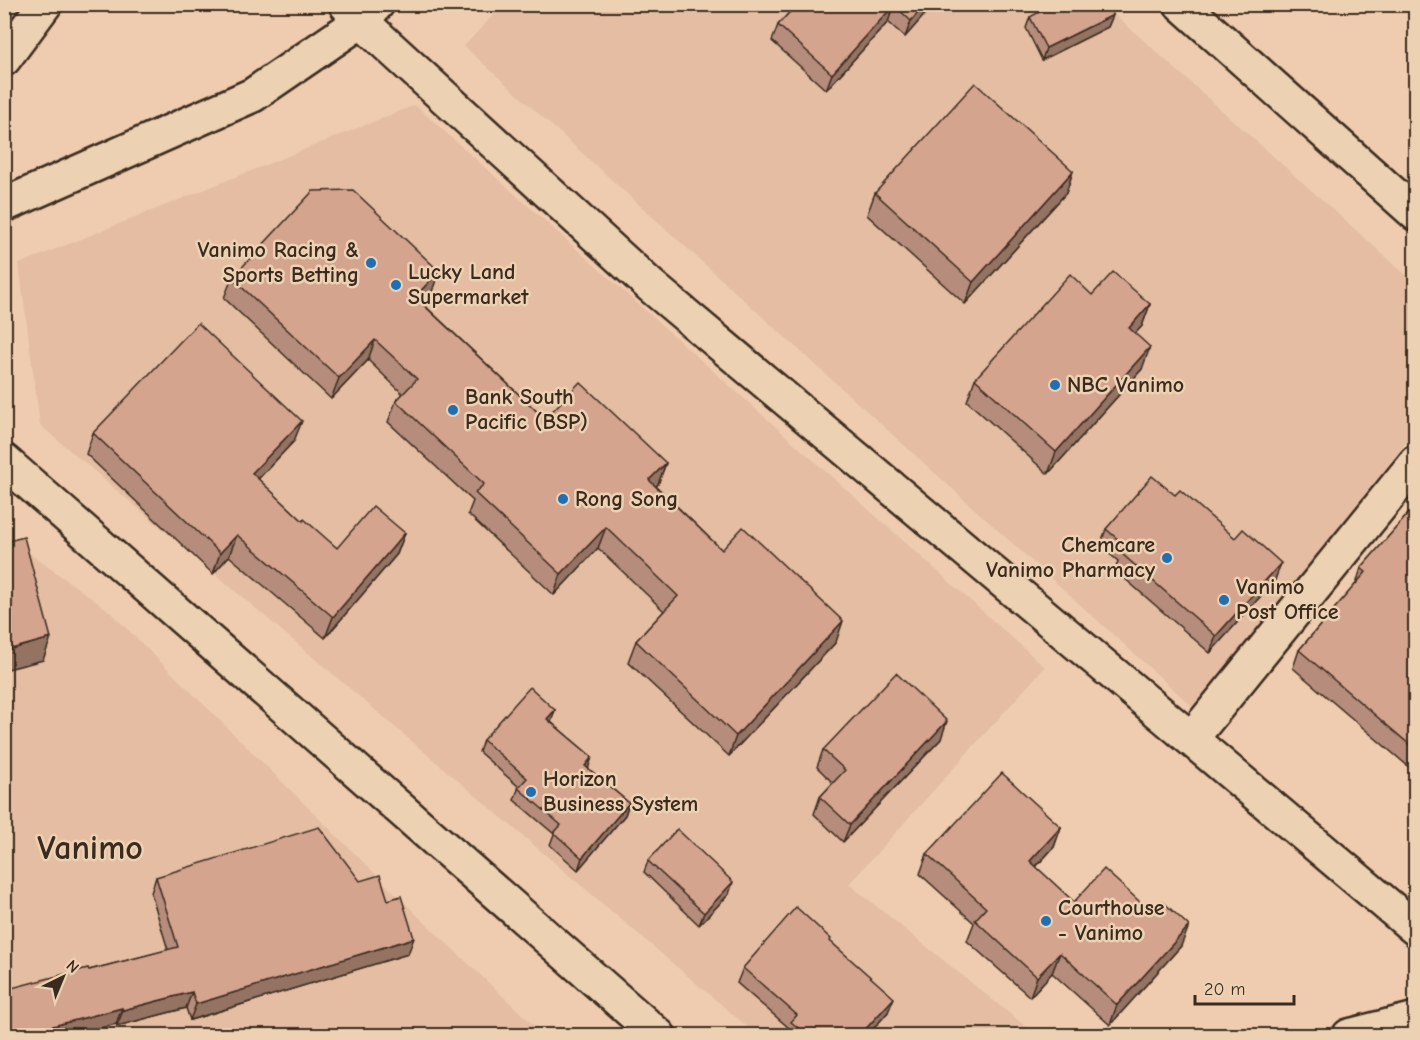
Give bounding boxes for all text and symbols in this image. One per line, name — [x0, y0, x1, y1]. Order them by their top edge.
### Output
place label: Vanimo Racing & Sports Betting — [198, 237, 359, 288]
marker: Vanimo Racing & Sports Betting — [364, 256, 378, 270]
place label: Lucky Land Supermarket — [408, 259, 529, 310]
marker: Lucky Land Supermarket — [389, 278, 403, 292]
place label: NBC Vanimo — [1067, 372, 1184, 398]
marker: NBC Vanimo — [1048, 378, 1062, 392]
place label: Bank South Pacific (BSP) — [465, 384, 588, 435]
marker: Bank South Pacific (BSP) — [446, 403, 460, 417]
place label: Rong Song — [575, 486, 678, 512]
marker: Rong Song — [556, 492, 570, 506]
place label: Chemcare Vanimo Pharmacy — [986, 532, 1156, 583]
marker: Chemcare Vanimo Pharmacy — [1160, 551, 1174, 565]
place label: Vanimo Post Office — [1236, 574, 1339, 625]
marker: Vanimo Post Office — [1217, 593, 1231, 607]
place label: Horizon Business System — [543, 766, 698, 817]
marker: Horizon Business System — [524, 785, 538, 799]
district label: Vanimo — [37, 828, 143, 868]
place label: Courthouse - Vanimo — [1058, 895, 1165, 946]
marker: Courthouse - Vanimo — [1039, 914, 1053, 928]
north arrow — [33, 947, 93, 1007]
text: N — [63, 957, 83, 977]
scale bar — [1195, 968, 1294, 1006]
text: 20 m — [1204, 979, 1245, 1000]

